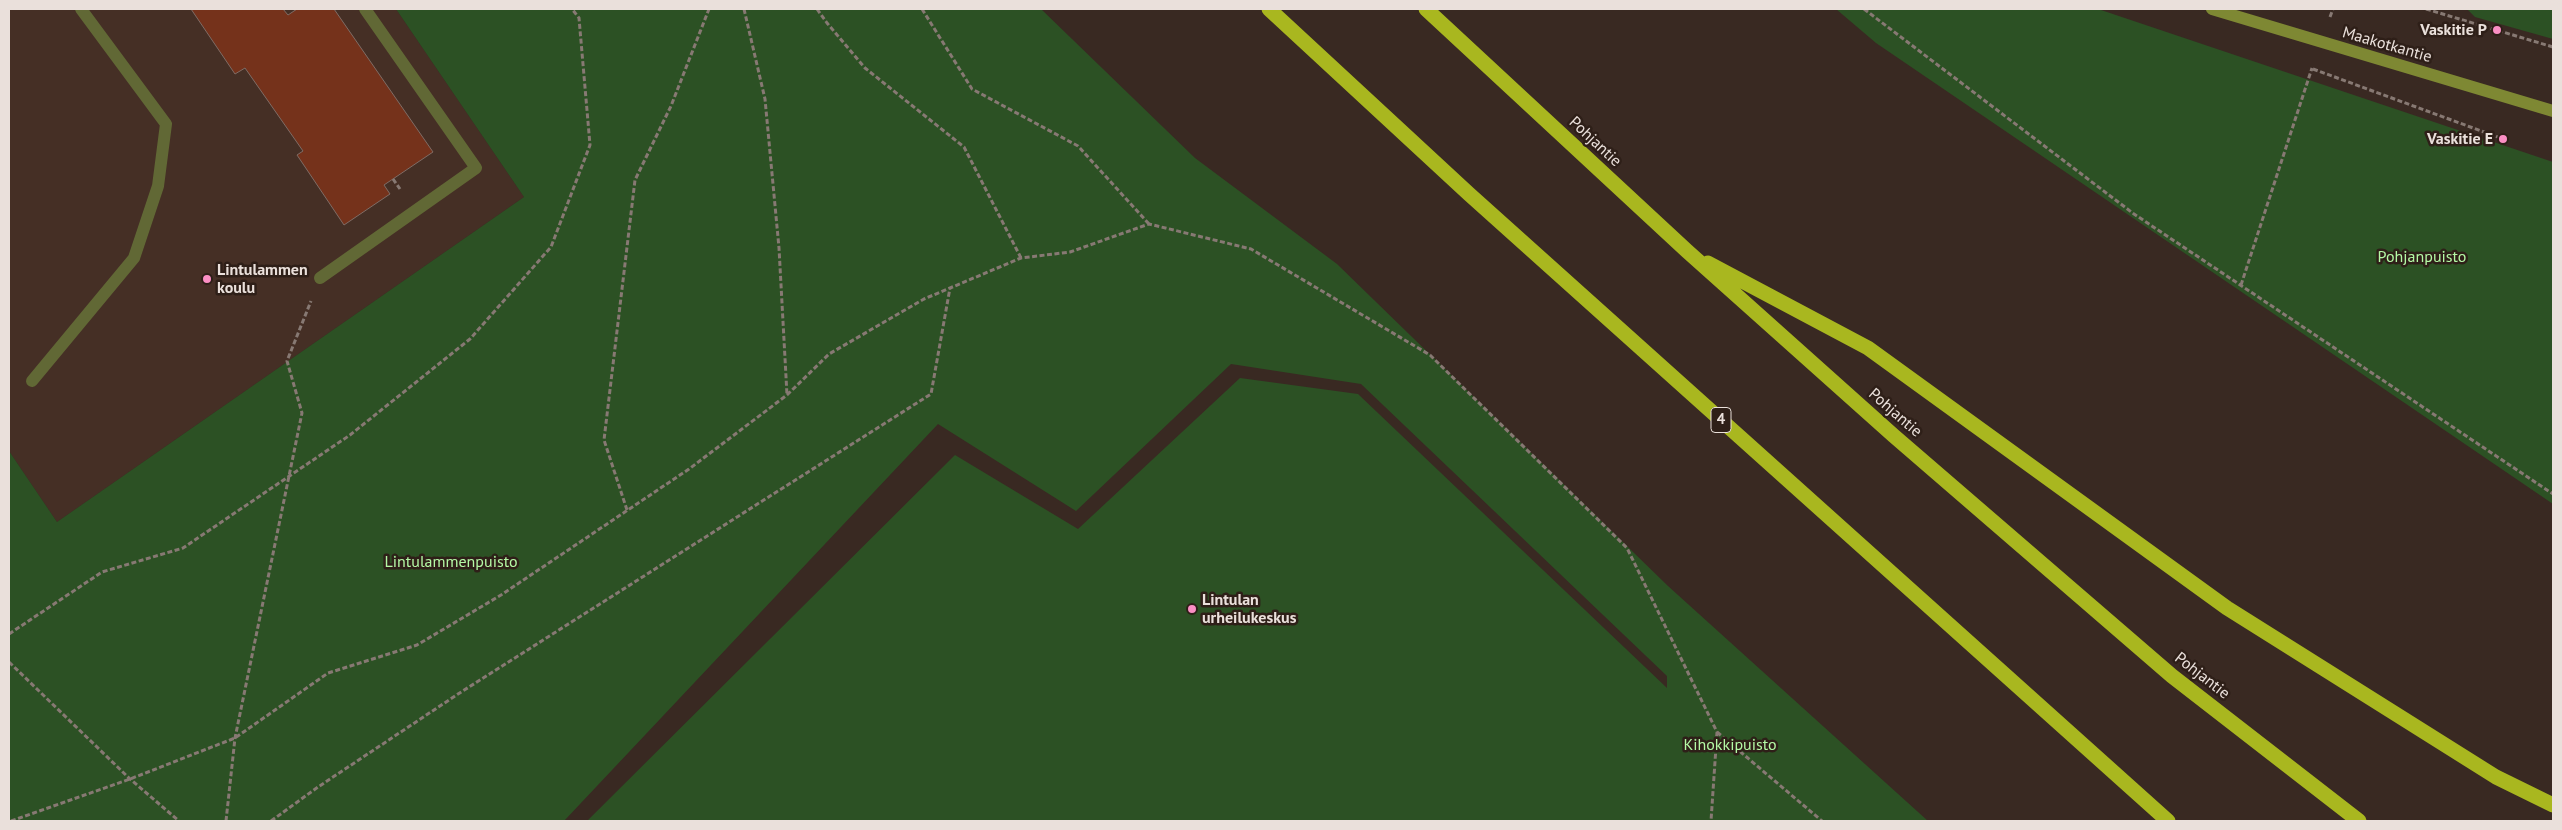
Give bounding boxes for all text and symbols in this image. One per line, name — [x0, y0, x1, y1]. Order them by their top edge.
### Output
place label: Vaskitie P — [2420, 20, 2487, 40]
street label: Maakotkantie — [2340, 23, 2434, 67]
marker: Vaskitie P — [2491, 24, 2503, 36]
street label: Pohjantie — [1565, 113, 1625, 171]
place label: Vaskitie E — [2427, 129, 2493, 149]
marker: Vaskitie E — [2497, 133, 2509, 145]
park label: Pohjanpuisto — [2378, 247, 2466, 267]
place label: Lintulammen koulu — [217, 260, 308, 298]
marker: Lintulammen koulu — [201, 273, 213, 285]
street label: Pohjantie — [1864, 385, 1926, 441]
road number: 4 — [1711, 408, 1731, 432]
park label: Lintulammenpuisto — [385, 552, 517, 572]
place label: Lintulan urheilukeskus — [1202, 590, 1296, 628]
marker: Lintulan urheilukeskus — [1186, 603, 1198, 615]
street label: Pohjantie — [2171, 649, 2233, 703]
park label: Kihokkipuisto — [1683, 735, 1777, 755]

